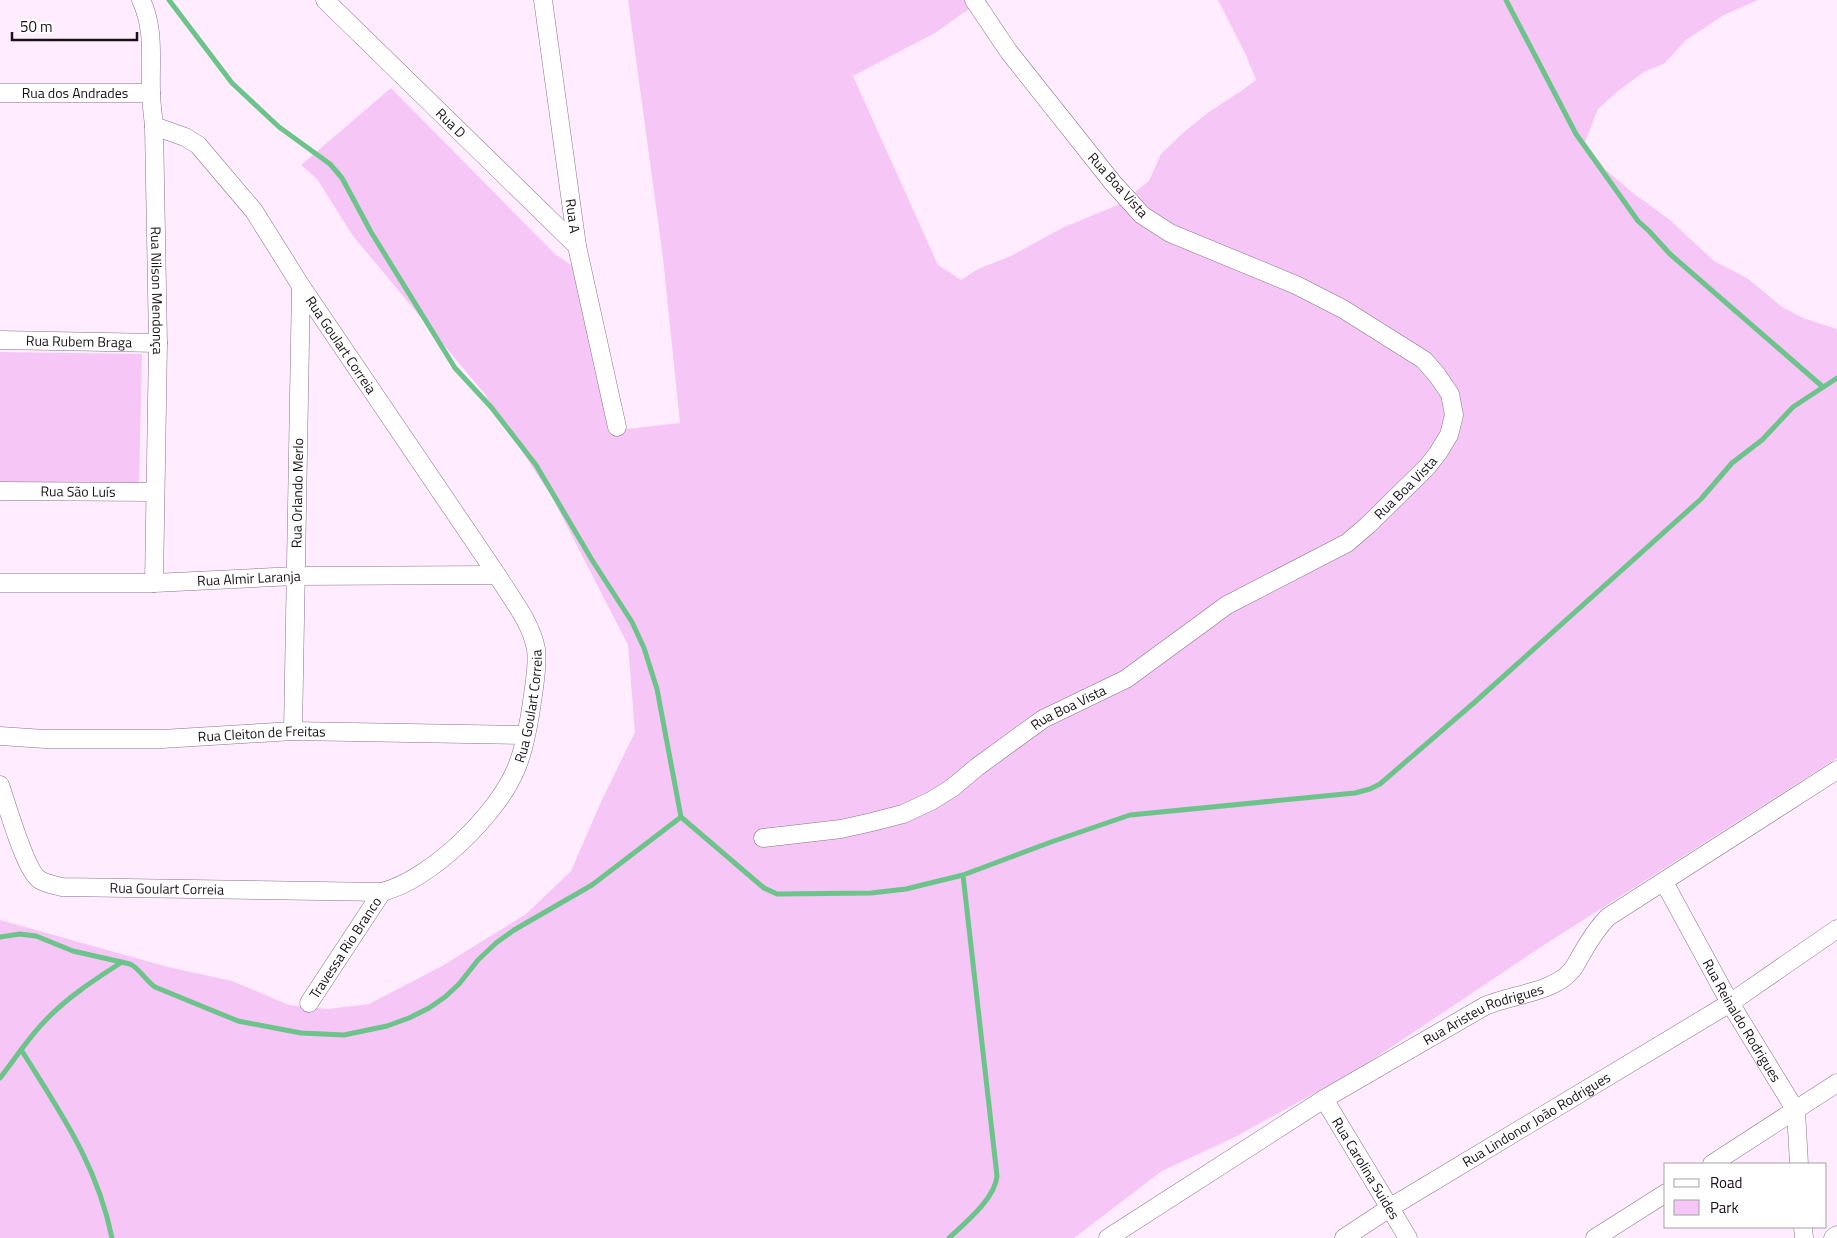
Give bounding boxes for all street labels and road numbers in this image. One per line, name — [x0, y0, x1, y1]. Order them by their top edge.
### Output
street label: Rua dos Andrades — [22, 82, 128, 103]
street label: Rua D — [431, 103, 471, 142]
street label: Rua Boa Vista — [1083, 147, 1154, 222]
street label: Rua A — [561, 197, 586, 235]
street label: Rua Nilson Mendonça — [146, 226, 169, 355]
street label: Rua Goulart Correia — [301, 292, 382, 398]
street label: Rua Rubem Braga — [26, 329, 132, 353]
street label: Rua Orlando Merlo — [285, 438, 308, 548]
street label: Rua Boa Vista — [1369, 452, 1442, 524]
street label: Rua São Luís — [40, 480, 116, 502]
street label: Rua Almir Laranja — [197, 565, 301, 591]
street label: Rua Goulart Correia — [508, 649, 547, 765]
street label: Rua Boa Vista — [1026, 679, 1109, 735]
street label: Rua Cleiton de Freitas — [197, 720, 326, 747]
street label: Rua Goulart Correia — [109, 877, 224, 900]
street label: Travessa Rio Branco — [304, 892, 386, 1003]
street label: Rua Reinaldo Rodrigues — [1698, 955, 1787, 1086]
street label: Rua Aristeu Rodrigues — [1419, 978, 1546, 1050]
street label: Rua Lindonor João Rodrigues — [1458, 1066, 1614, 1172]
street label: Rua Carolina Suides — [1327, 1113, 1405, 1223]

